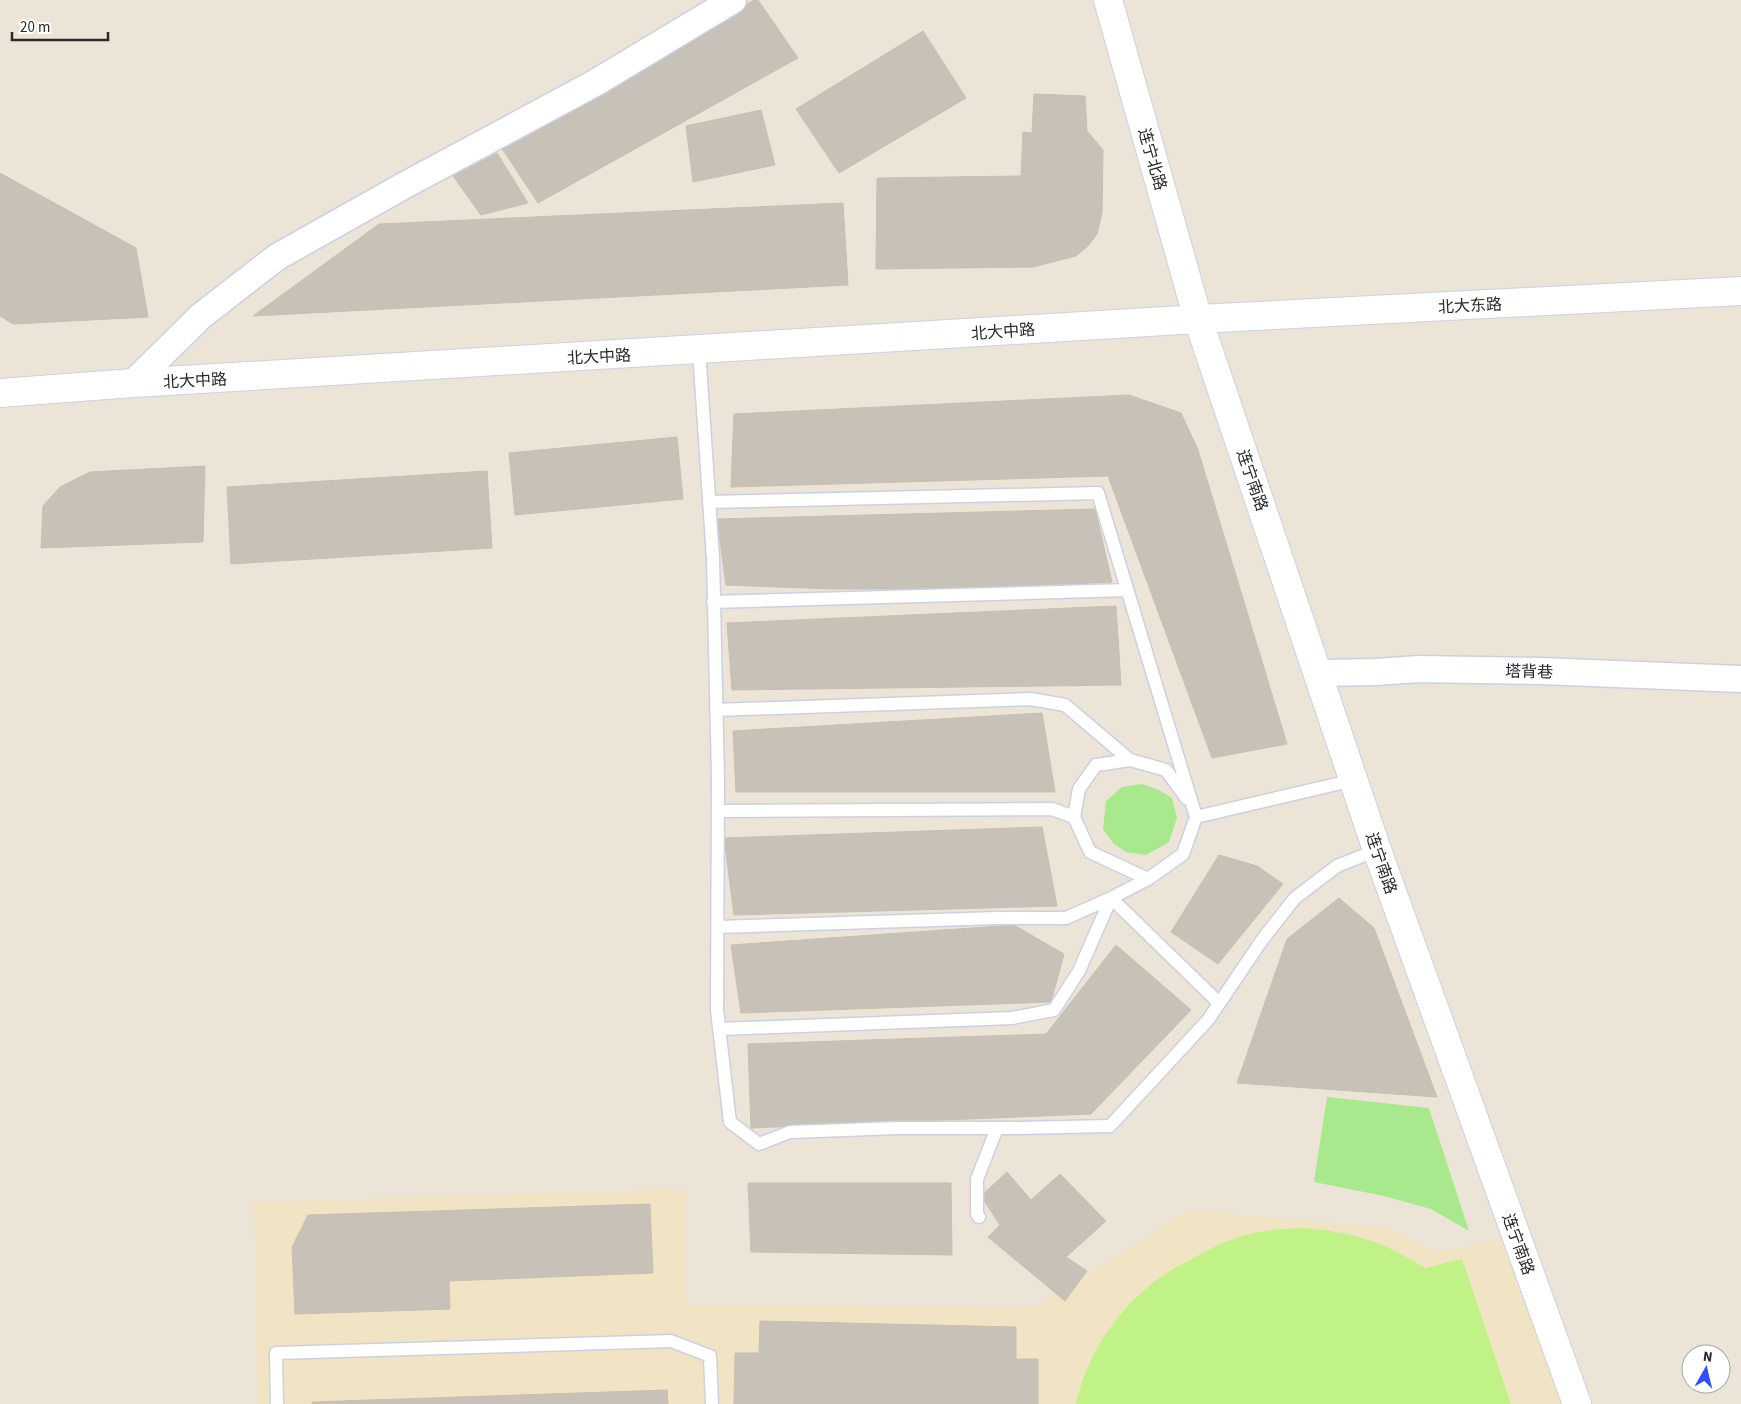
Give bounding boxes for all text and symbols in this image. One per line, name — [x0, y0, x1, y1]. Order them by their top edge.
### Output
scale bar — [12, 10, 109, 42]
text: 20 m — [20, 17, 50, 38]
street label: 连宁北路 — [1133, 125, 1171, 193]
street label: 北大东路 — [1438, 293, 1503, 319]
street label: 北大中路 — [970, 319, 1036, 345]
street label: 北大中路 — [567, 344, 632, 370]
street label: 北大中路 — [163, 368, 228, 394]
street label: 连宁南路 — [1231, 446, 1273, 514]
street label: 塔背巷 — [1505, 661, 1553, 683]
street label: 连宁南路 — [1360, 829, 1402, 897]
street label: 连宁南路 — [1497, 1211, 1539, 1278]
north arrow — [1681, 1344, 1731, 1394]
text: N — [1702, 1347, 1714, 1368]

